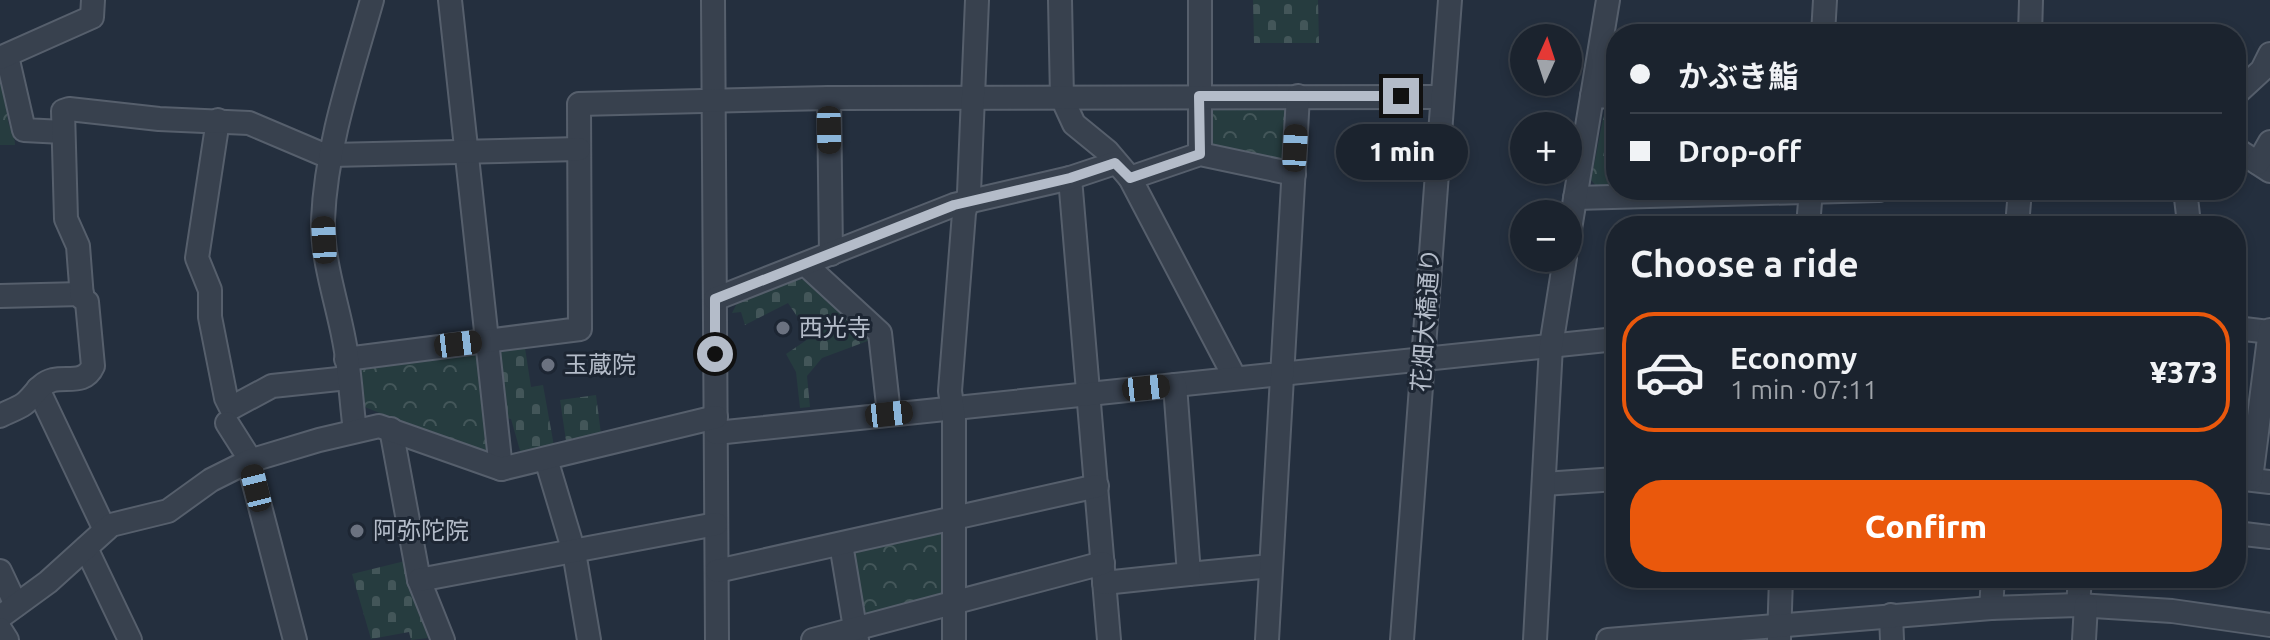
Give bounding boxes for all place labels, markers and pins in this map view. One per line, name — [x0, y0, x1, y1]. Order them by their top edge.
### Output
place label: 西光寺 — [799, 314, 871, 341]
marker: 西光寺 — [774, 319, 792, 337]
place label: 玉蔵院 — [564, 351, 636, 378]
marker: 玉蔵院 — [539, 356, 557, 374]
place label: 阿弥陀院 — [373, 517, 469, 544]
marker: 阿弥陀院 — [348, 522, 366, 540]

